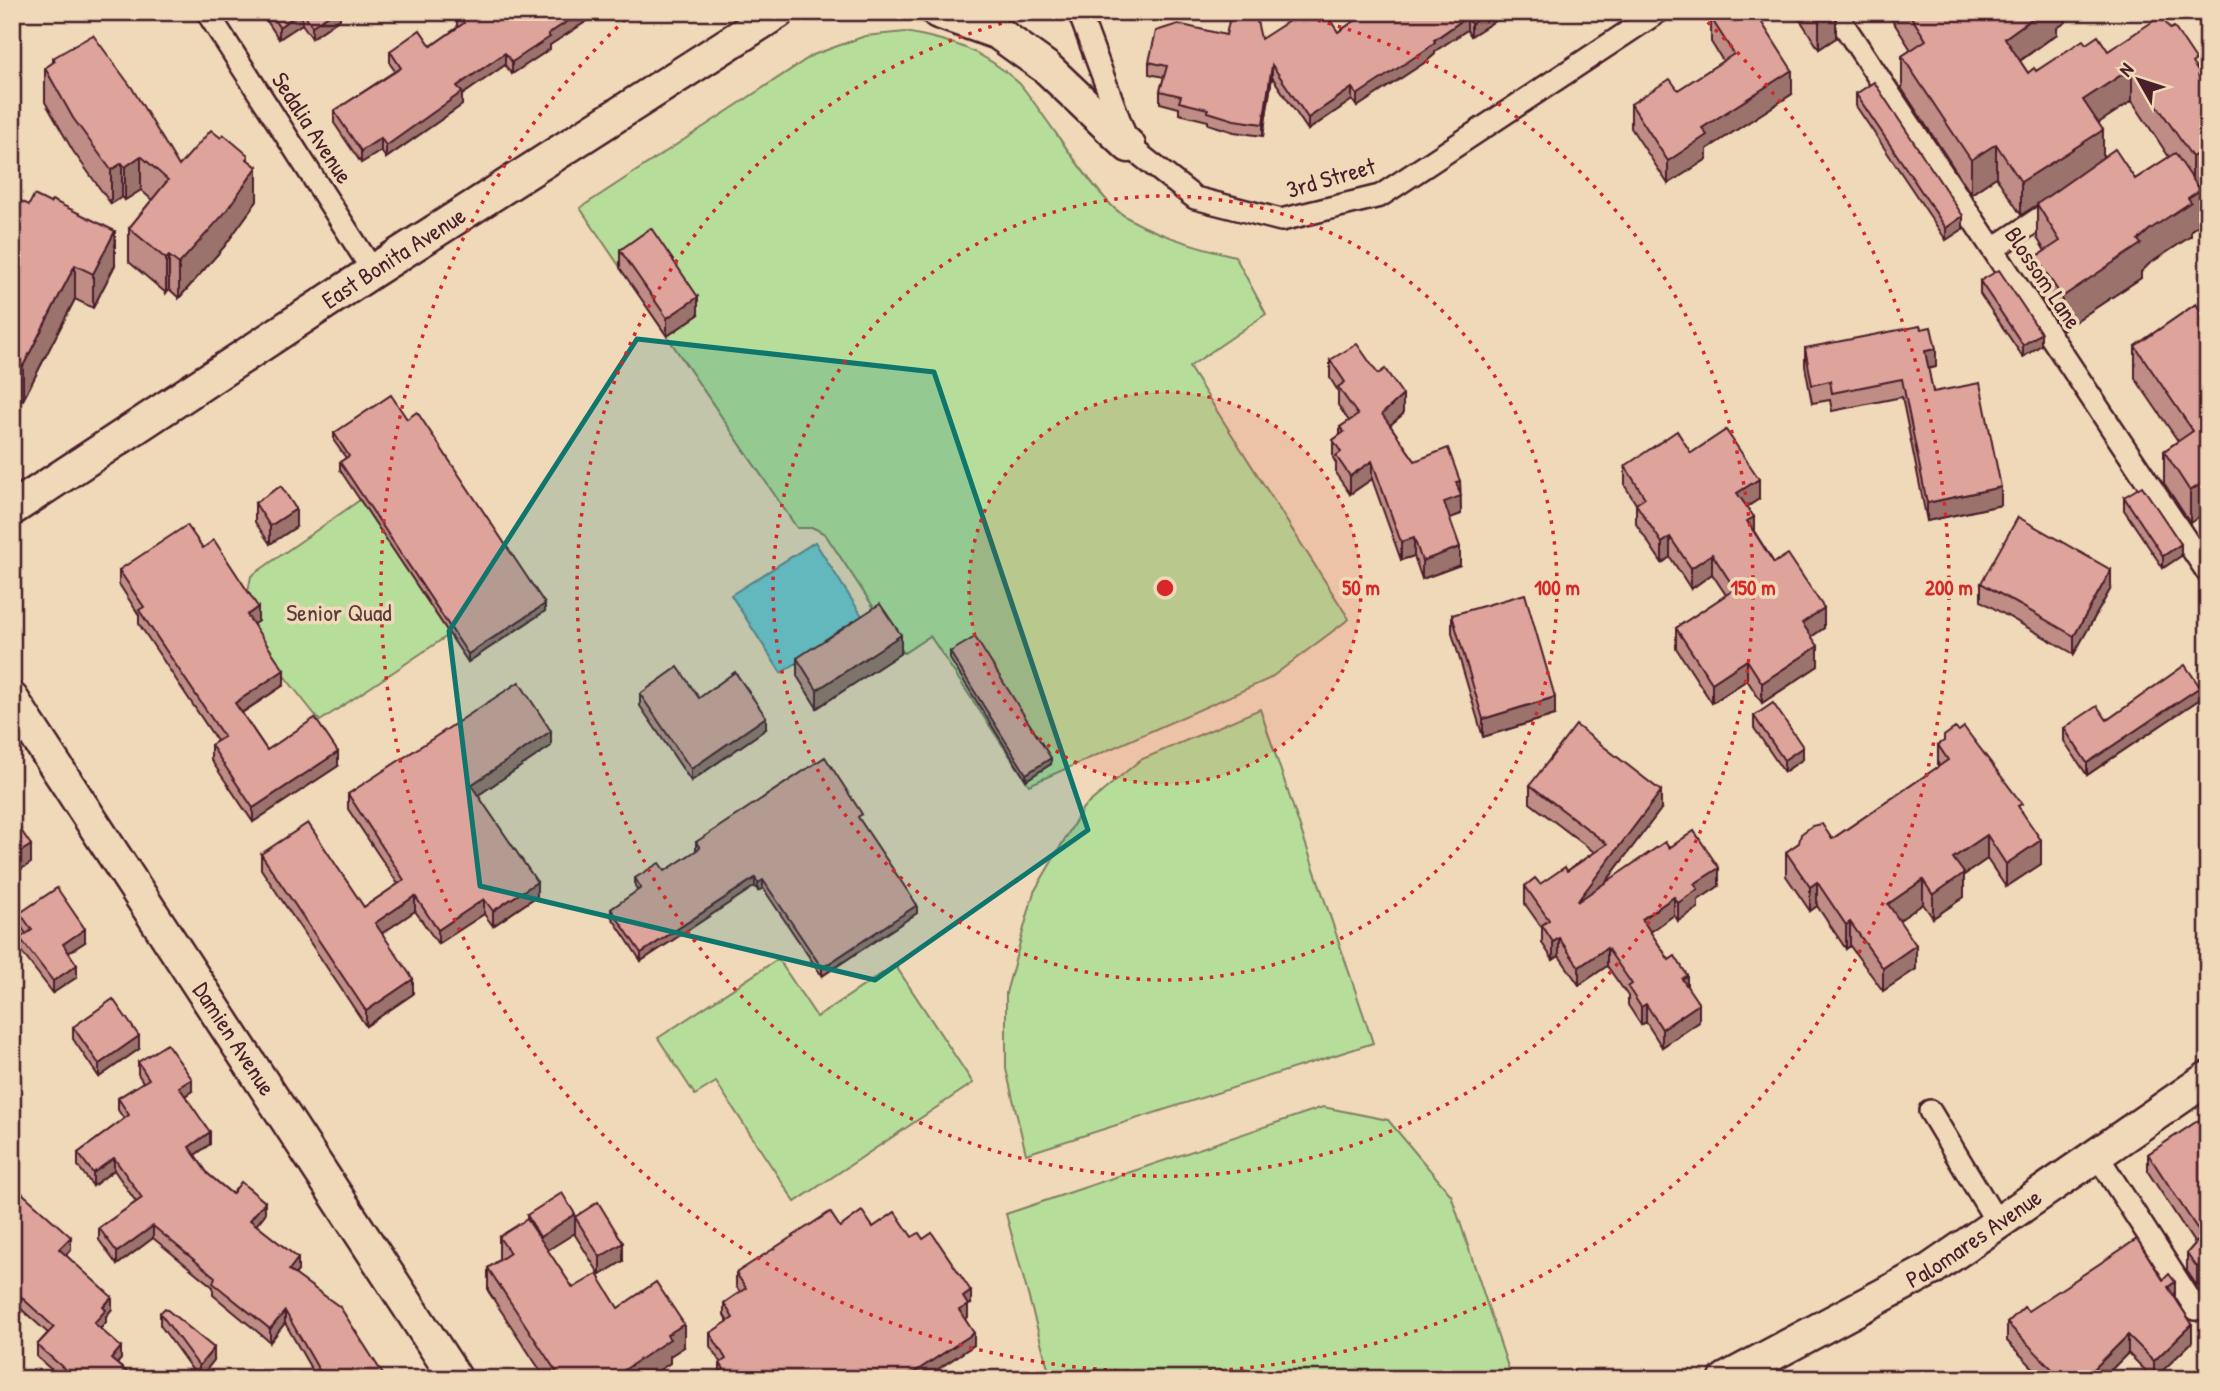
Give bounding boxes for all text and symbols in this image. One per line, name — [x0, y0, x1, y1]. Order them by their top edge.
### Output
north arrow — [2104, 46, 2174, 116]
text: N — [2113, 57, 2139, 81]
street label: Sedalia Avenue — [265, 66, 361, 190]
street label: 3rd Street — [1283, 149, 1379, 205]
street label: East Bonita Avenue — [315, 199, 472, 315]
street label: Blossom Lane — [1998, 220, 2090, 335]
text: 50 m — [1342, 573, 1380, 602]
text: 100 m — [1534, 573, 1580, 602]
text: 150 m — [1730, 573, 1776, 602]
text: 200 m — [1925, 573, 1973, 602]
centre of rings — [1153, 576, 1177, 600]
park label: Senior Quad — [286, 596, 392, 628]
street label: Damien Avenue — [186, 975, 284, 1102]
street label: Palomares Avenue — [1900, 1181, 2048, 1295]

